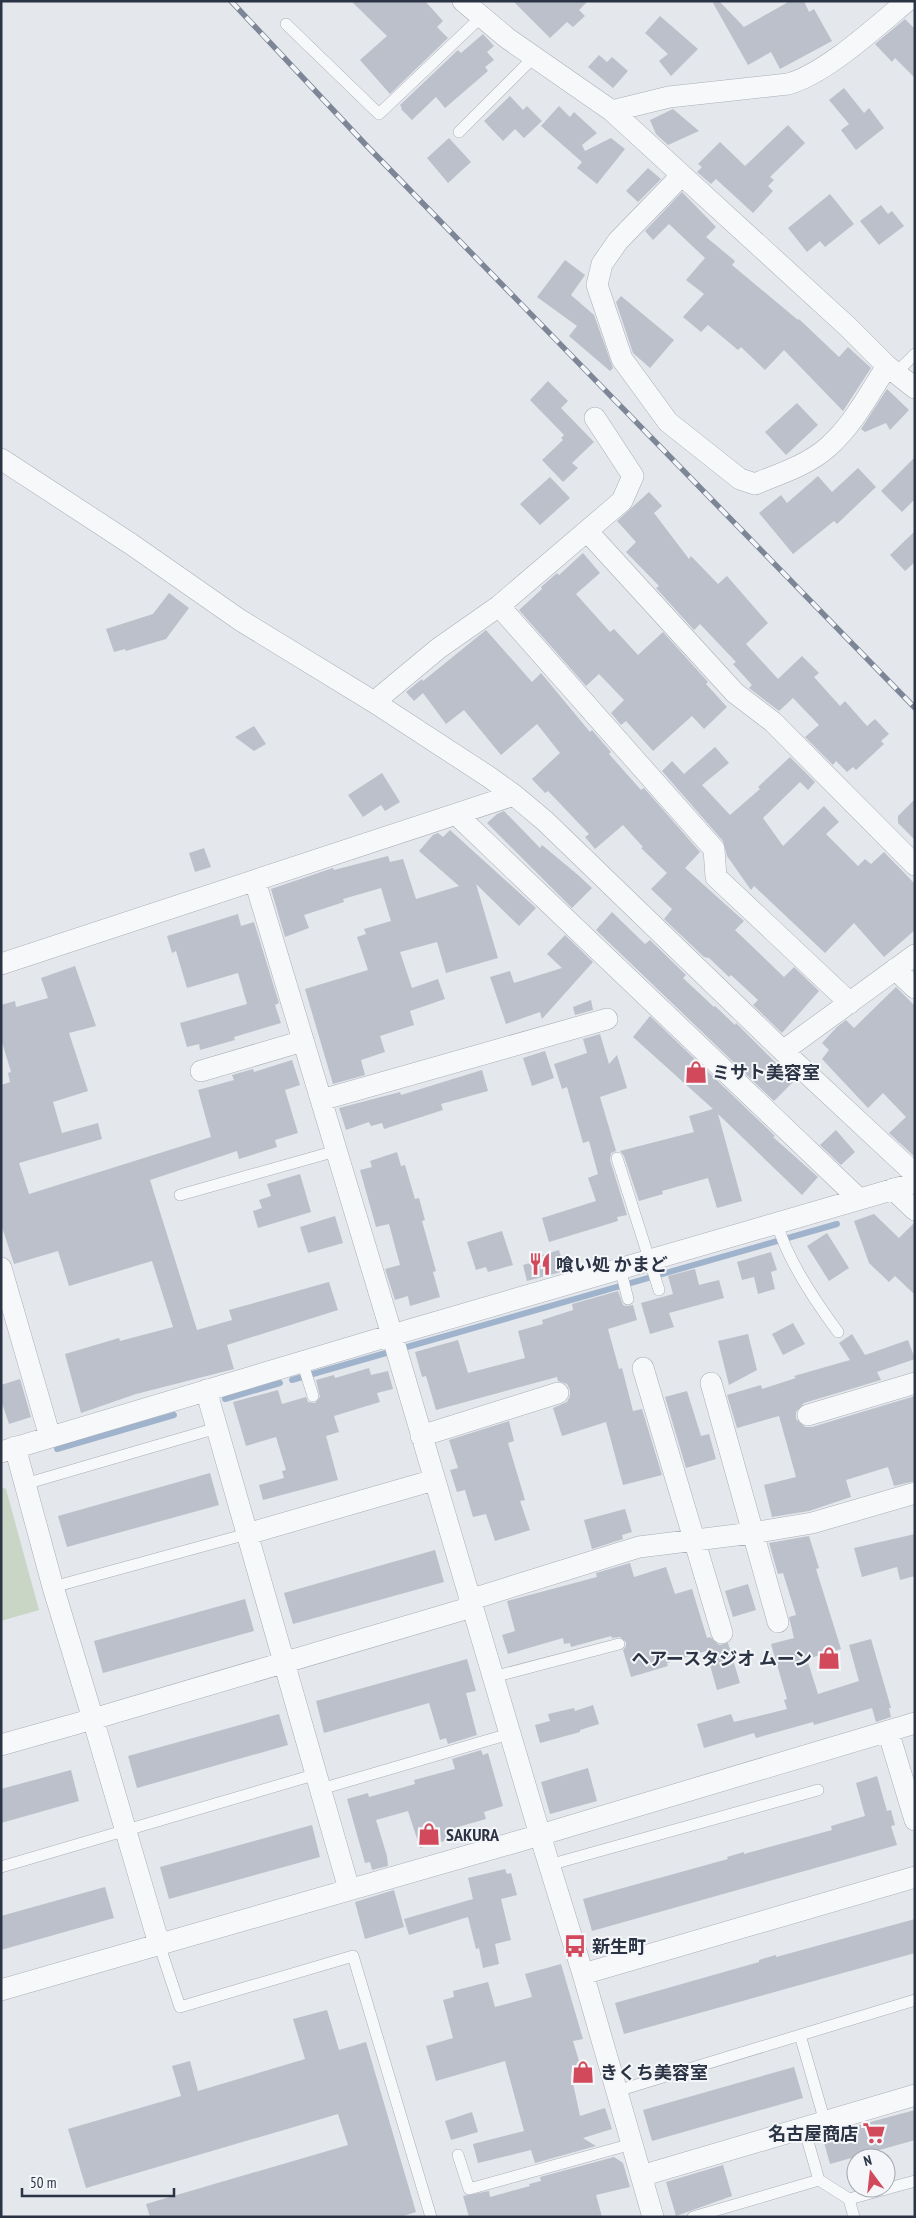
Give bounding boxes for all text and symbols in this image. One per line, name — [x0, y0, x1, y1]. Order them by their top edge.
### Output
shop icon: ミサト美容室 — [683, 1059, 709, 1085]
place label: ミサト美容室 — [712, 1061, 820, 1084]
restaurant icon: 喰い処 かまど — [527, 1251, 553, 1277]
place label: 喰い処 かまど — [556, 1253, 668, 1276]
shop icon: ヘアースタジオ ムーン — [816, 1645, 842, 1671]
place label: ヘアースタジオ ムーン — [631, 1647, 812, 1670]
shop icon: SAKURA — [416, 1821, 442, 1847]
place label: SAKURA — [446, 1823, 500, 1846]
bus stop icon: 新生町 — [562, 1933, 588, 1959]
place label: 新生町 — [592, 1935, 646, 1958]
shop icon: きくち美容室 — [570, 2059, 596, 2085]
place label: きくち美容室 — [600, 2061, 708, 2084]
supermarket icon: 名古屋商店 — [861, 2120, 887, 2146]
place label: 名古屋商店 — [768, 2122, 858, 2145]
north arrow — [846, 2148, 896, 2198]
text: N — [862, 2151, 874, 2170]
scale bar — [22, 2166, 175, 2198]
text: 50 m — [30, 2173, 56, 2192]

